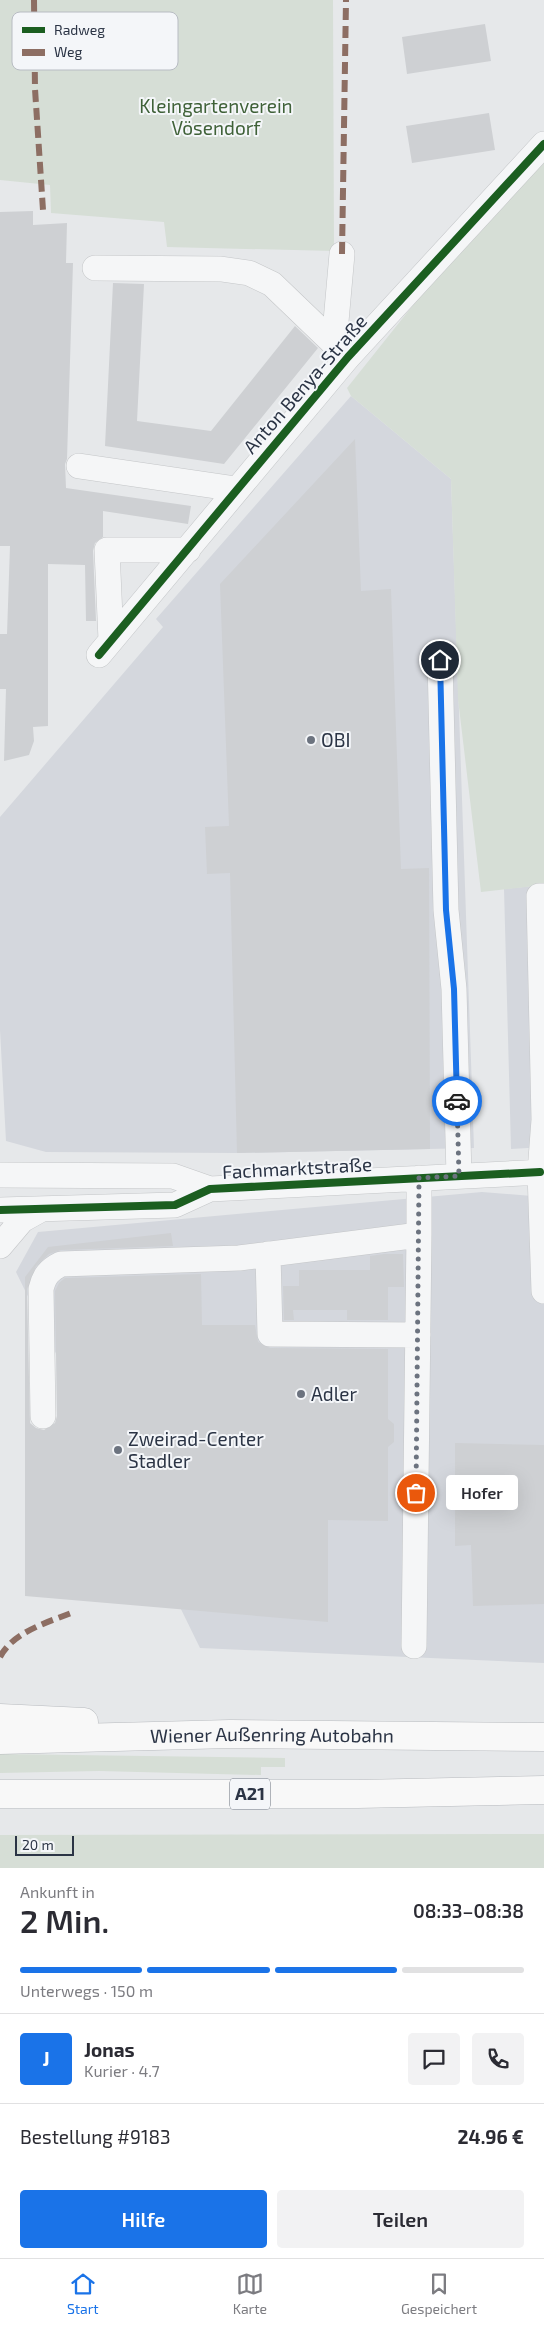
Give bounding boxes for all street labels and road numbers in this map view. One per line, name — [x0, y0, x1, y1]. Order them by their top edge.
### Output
street label: Anton Benya-Straße — [238, 309, 371, 458]
street label: Fachmarktstraße — [221, 1152, 373, 1183]
street label: Wiener Außenring Autobahn — [150, 1722, 394, 1747]
road number: A21 — [230, 1778, 270, 1810]

